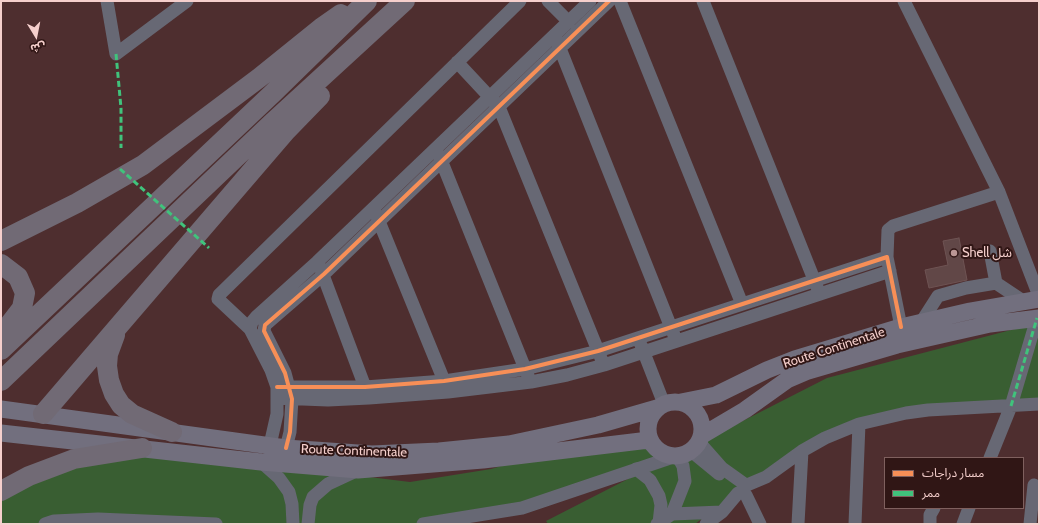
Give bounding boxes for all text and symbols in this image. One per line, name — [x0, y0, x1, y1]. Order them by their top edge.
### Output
north arrow — [16, 16, 56, 56]
text: ش — [29, 40, 47, 56]
place label: Shell شل — [962, 245, 1012, 261]
marker: Shell شل — [949, 248, 959, 258]
street label: Route Continentale — [781, 324, 887, 372]
street label: Route Continentale — [301, 441, 407, 461]
legend — [884, 457, 1024, 509]
text: مسار دراجات — [922, 465, 984, 480]
text: ممر — [922, 485, 940, 500]

